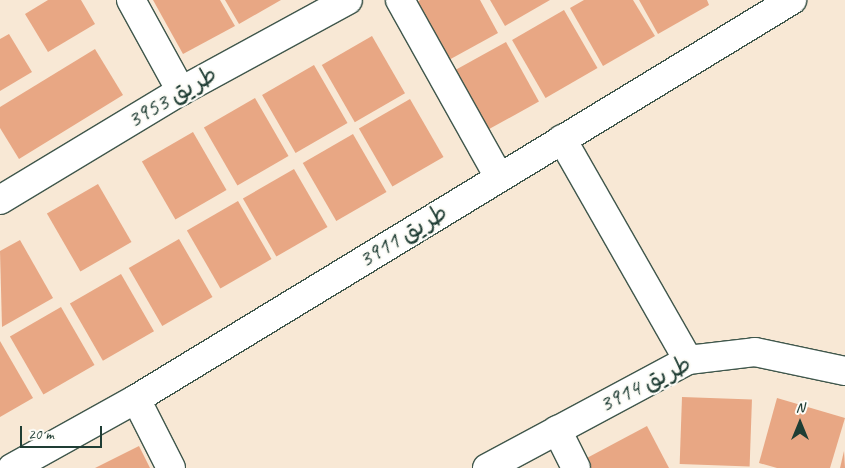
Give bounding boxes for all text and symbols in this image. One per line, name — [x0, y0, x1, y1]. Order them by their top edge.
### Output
street label: طريق 3953 — [122, 60, 222, 134]
street label: طريق 3911 — [353, 198, 453, 274]
street label: طريق 3914 — [594, 349, 696, 419]
north arrow — [775, 398, 825, 448]
text: N — [796, 399, 804, 416]
scale bar — [22, 416, 105, 448]
text: 20 m — [28, 425, 54, 444]

